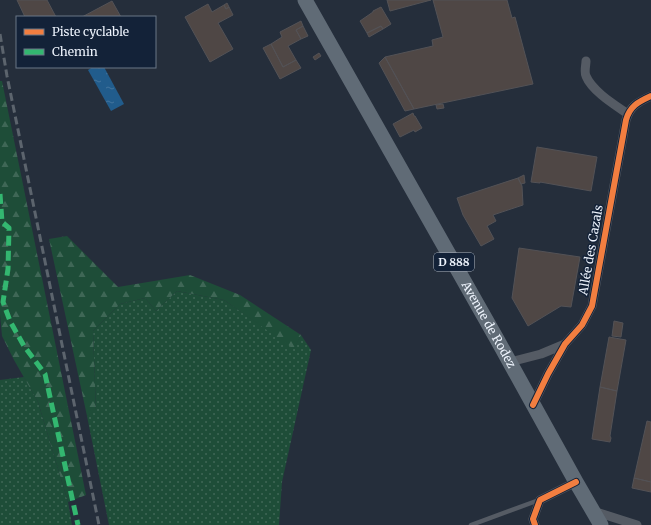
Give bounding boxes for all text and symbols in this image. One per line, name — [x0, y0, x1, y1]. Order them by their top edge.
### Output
legend — [16, 16, 156, 68]
text: Piste cyclable — [52, 24, 129, 39]
text: Chemin — [52, 44, 98, 59]
street label: Allée des Cazals — [575, 204, 606, 297]
road number: D 888 — [434, 253, 474, 271]
street label: Avenue de Rodez — [458, 278, 520, 371]

